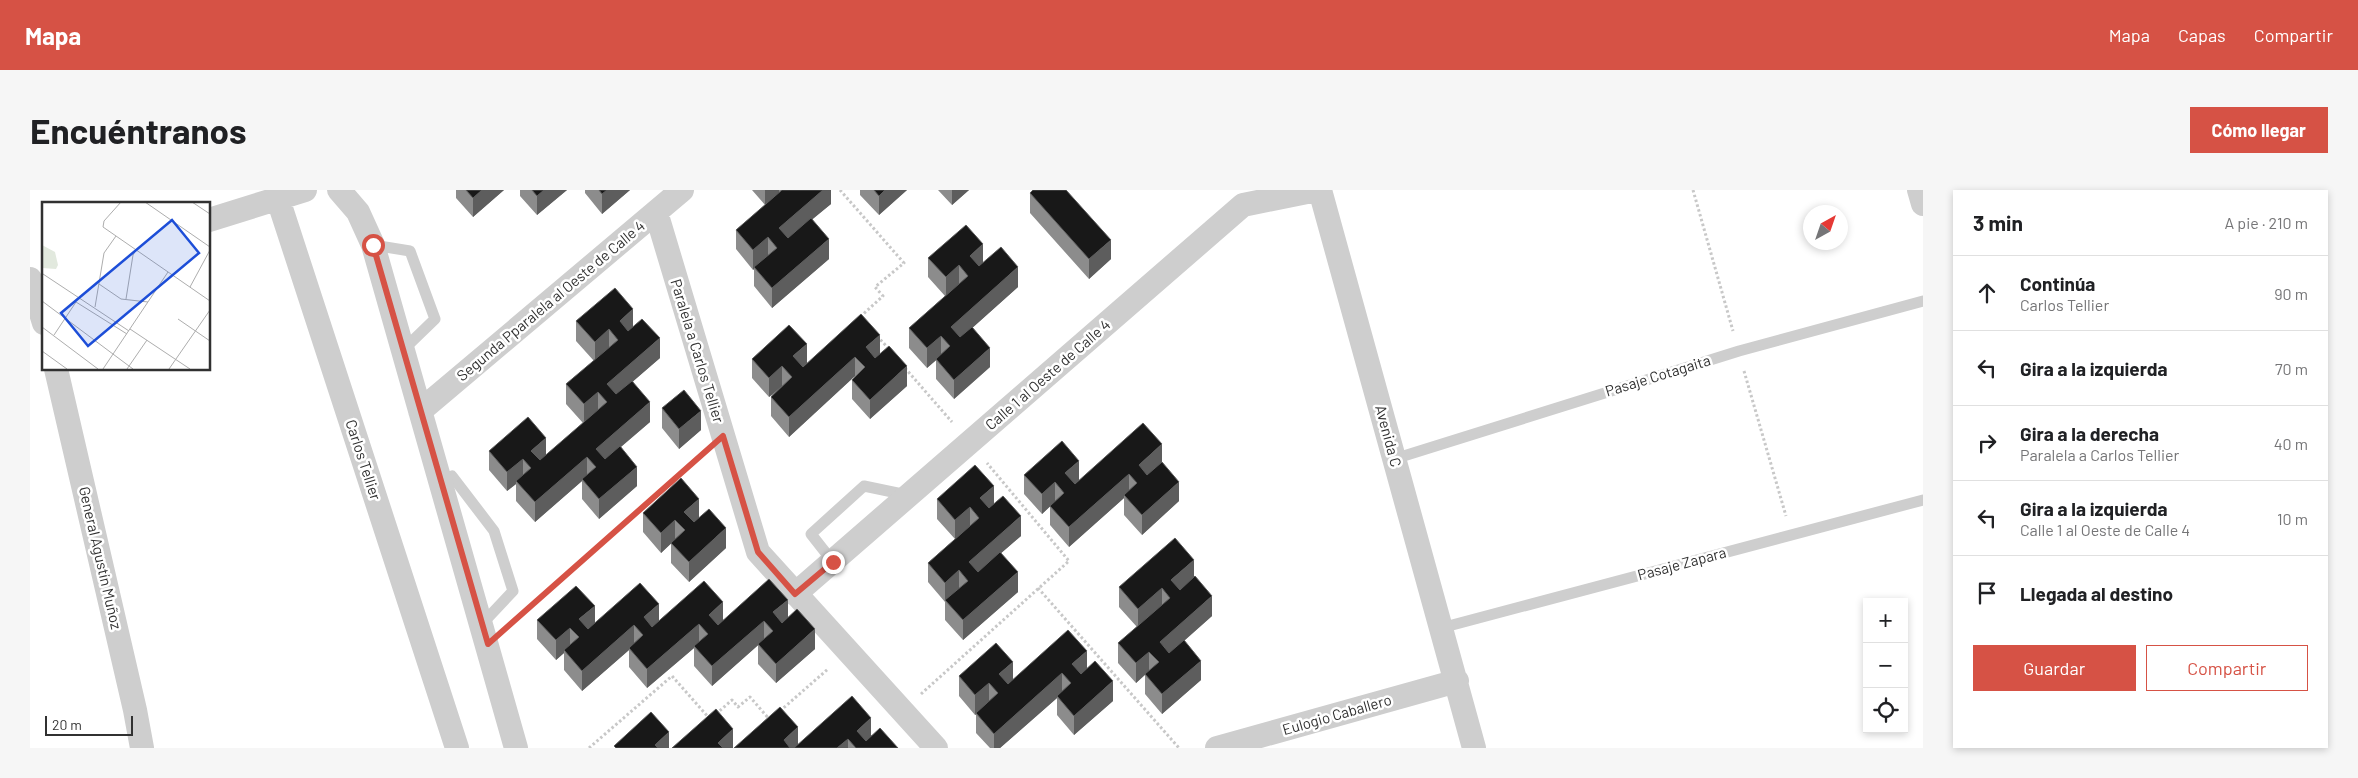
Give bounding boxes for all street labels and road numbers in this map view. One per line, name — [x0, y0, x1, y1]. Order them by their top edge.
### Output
street label: Segunda Pparalela al Oeste de Calle 4 — [453, 216, 648, 384]
street label: Paralela a Carlos Tellier — [668, 277, 729, 425]
street label: Calle 1 al Oeste de Calle 4 — [981, 315, 1113, 433]
street label: Pasaje Cotagaita — [1603, 351, 1712, 400]
street label: Avenida C — [1372, 403, 1406, 469]
street label: Carlos Tellier — [342, 417, 386, 503]
street label: General Agustín Muñoz — [76, 485, 126, 631]
street label: Pasaje Zapara — [1635, 543, 1728, 584]
street label: Eulogio Caballero — [1280, 690, 1393, 738]

